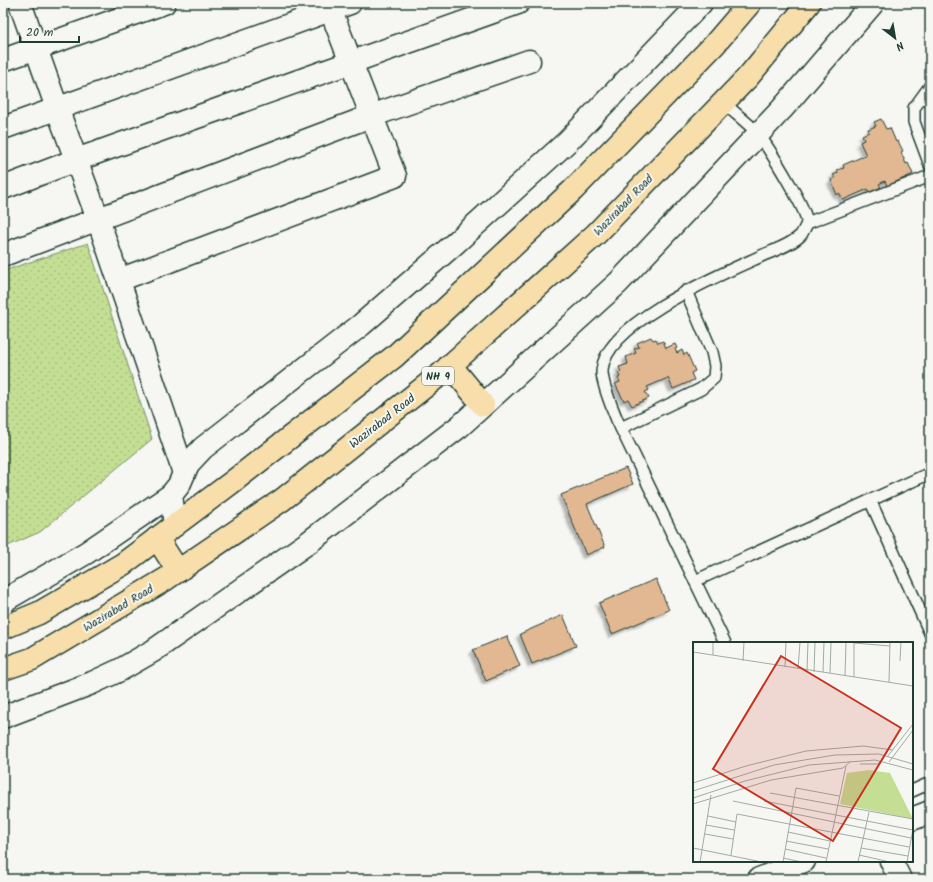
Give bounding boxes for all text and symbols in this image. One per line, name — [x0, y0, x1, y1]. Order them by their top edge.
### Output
scale bar — [20, 18, 79, 44]
north arrow — [875, 18, 915, 58]
text: 20 m — [26, 23, 54, 42]
text: N — [892, 36, 907, 55]
street label: Wazirabad Road — [589, 169, 659, 241]
road number: NH 9 — [422, 367, 454, 385]
street label: Wazirabad Road — [345, 389, 420, 453]
street label: Wazirabad Road — [79, 579, 158, 637]
inset map — [693, 642, 913, 862]

